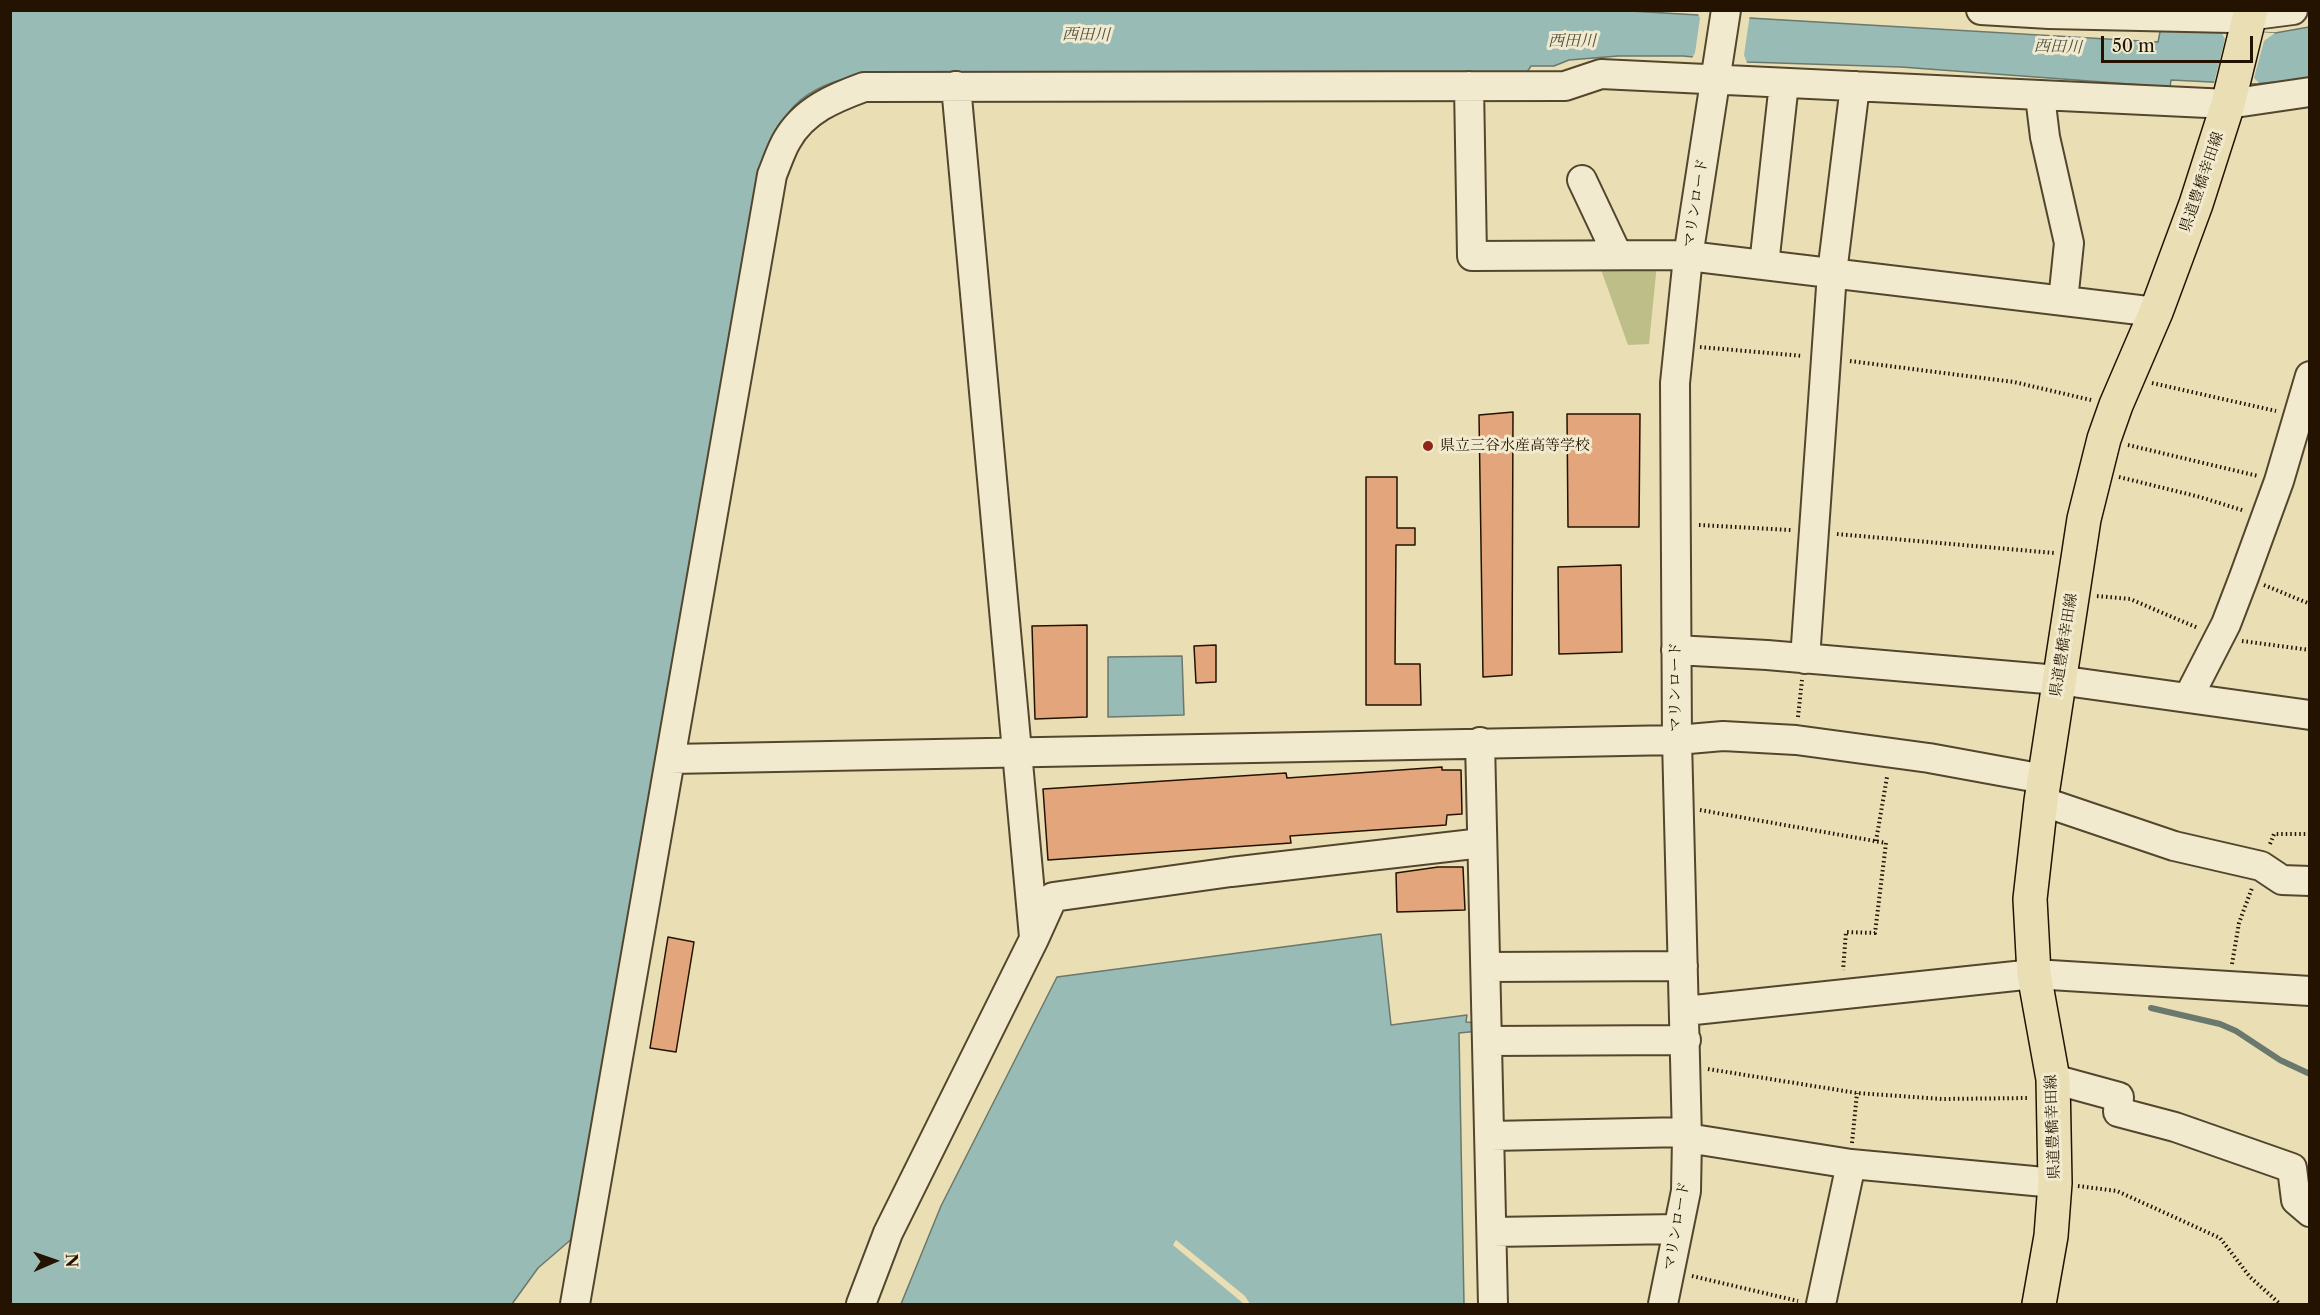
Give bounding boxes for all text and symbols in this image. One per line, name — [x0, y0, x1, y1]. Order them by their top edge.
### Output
scale bar — [2104, 24, 2256, 62]
water label: 西田川 — [1062, 25, 1110, 45]
water label: 西田川 — [1548, 31, 1596, 51]
text: 50 m — [2112, 35, 2155, 57]
water label: 西田川 — [2034, 37, 2082, 57]
street label: 県道豊橋幸田線 — [2176, 129, 2228, 235]
street label: マリンロード — [1680, 157, 1712, 249]
place label: 県立三谷水産高等学校 — [1440, 437, 1590, 455]
marker: 県立三谷水産高等学校 — [1421, 439, 1435, 453]
street label: 県道豊橋幸田線 — [2047, 592, 2081, 698]
street label: マリンロード — [1667, 642, 1685, 732]
street label: 県道豊橋幸田線 — [2042, 1074, 2064, 1180]
street label: マリンロード — [1660, 1180, 1694, 1272]
north arrow — [24, 1231, 84, 1291]
text: N — [62, 1253, 82, 1268]

